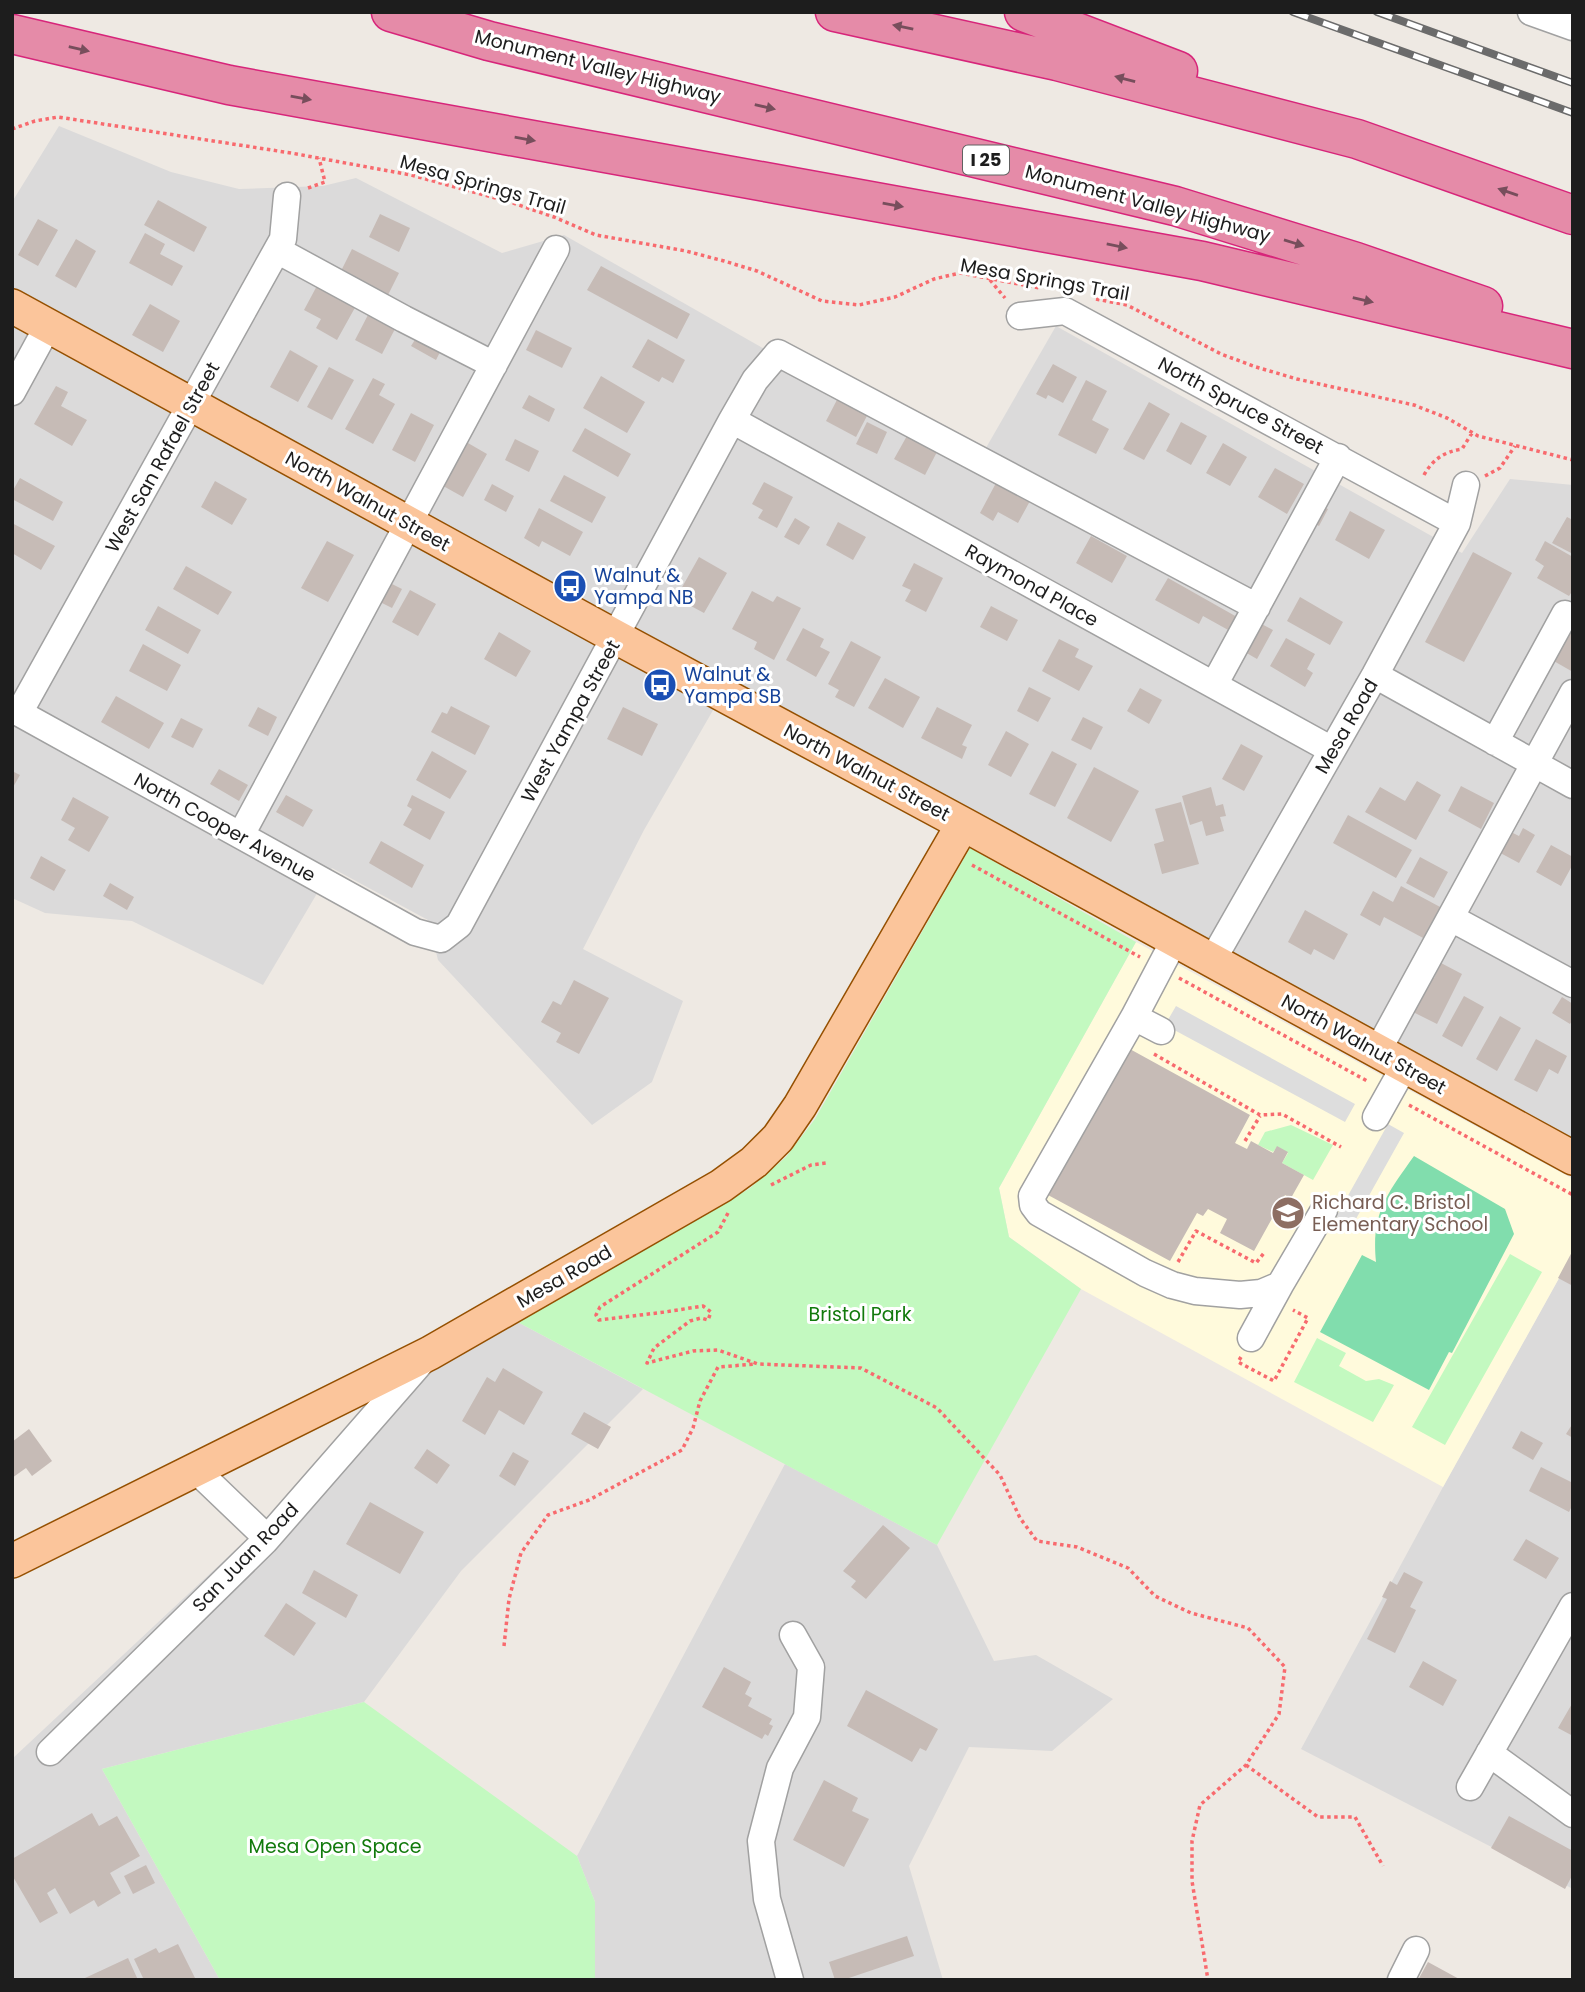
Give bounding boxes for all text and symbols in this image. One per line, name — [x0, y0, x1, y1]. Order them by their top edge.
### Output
one-way arrow — [892, 22, 914, 33]
street label: Monument Valley Highway — [472, 23, 724, 110]
one-way arrow — [68, 44, 90, 55]
one-way arrow — [1113, 73, 1135, 84]
one-way arrow — [290, 93, 312, 104]
one-way arrow — [755, 102, 777, 113]
one-way arrow — [514, 134, 536, 145]
road number: I 25 — [963, 146, 1009, 174]
street label: Mesa Springs Trail — [397, 148, 569, 221]
street label: Monument Valley Highway — [1022, 158, 1274, 249]
one-way arrow — [1498, 187, 1519, 198]
one-way arrow — [882, 199, 904, 210]
one-way arrow — [1284, 238, 1305, 248]
one-way arrow — [1106, 240, 1128, 251]
street label: Mesa Springs Trail — [958, 251, 1132, 308]
one-way arrow — [1352, 295, 1374, 306]
street label: North Spruce Street — [1153, 350, 1328, 461]
street label: West San Rafael Street — [99, 357, 226, 557]
street label: North Walnut Street — [280, 445, 455, 558]
street label: Raymond Place — [960, 538, 1103, 633]
place label: Walnut & Yampa NB — [594, 562, 693, 611]
bus stop icon: Walnut & Yampa NB — [551, 567, 589, 605]
street label: West Yampa Street — [514, 635, 626, 807]
place label: Walnut & Yampa SB — [684, 661, 781, 710]
bus stop icon: Walnut & Yampa SB — [641, 666, 679, 704]
street label: Mesa Road — [1308, 674, 1384, 779]
street label: North Walnut Street — [779, 717, 955, 828]
street label: North Cooper Avenue — [129, 766, 320, 889]
street label: North Walnut Street — [1276, 988, 1451, 1101]
place label: Richard C. Bristol Elementary School — [1312, 1189, 1488, 1238]
school or university icon: Richard C. Bristol Elementary School — [1269, 1194, 1307, 1232]
street label: Mesa Road — [512, 1238, 617, 1314]
park label: Bristol Park — [809, 1301, 912, 1328]
street label: San Juan Road — [186, 1497, 305, 1618]
park label: Mesa Open Space — [249, 1833, 421, 1860]

